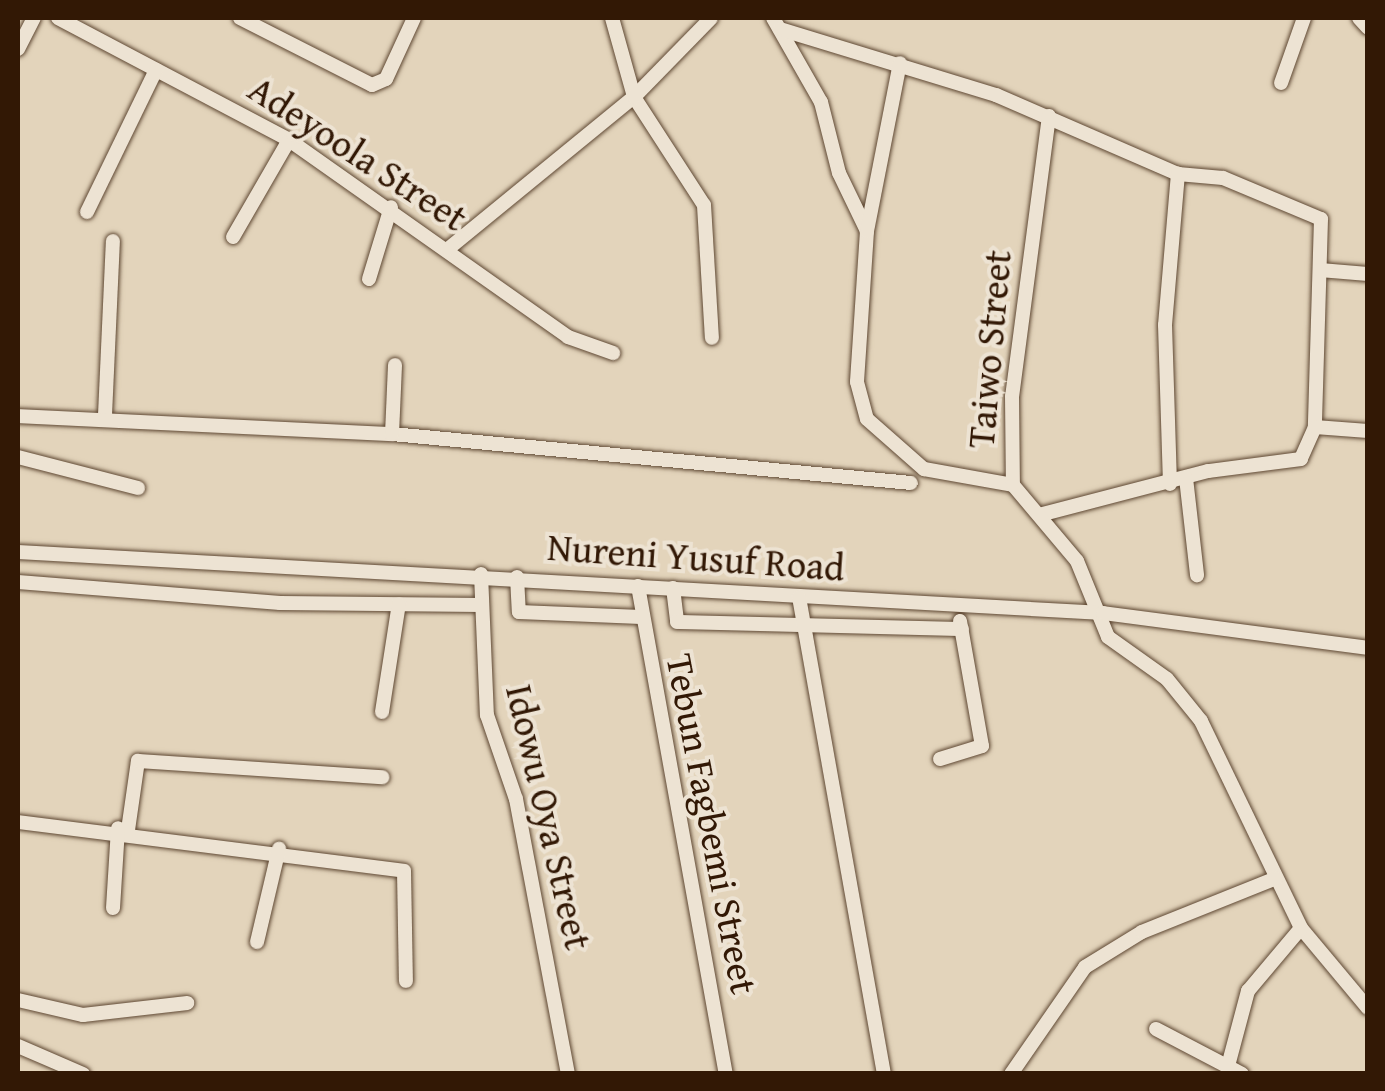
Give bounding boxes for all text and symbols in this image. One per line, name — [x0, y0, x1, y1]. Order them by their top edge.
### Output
street label: Adeyoola Street — [240, 65, 476, 241]
street label: Taiwo Street — [958, 248, 1020, 450]
street label: Nureni Yusuf Road — [546, 524, 846, 590]
street label: Tebun Fagbemi Street — [657, 650, 767, 998]
street label: Idowu Oya Street — [496, 680, 602, 954]

